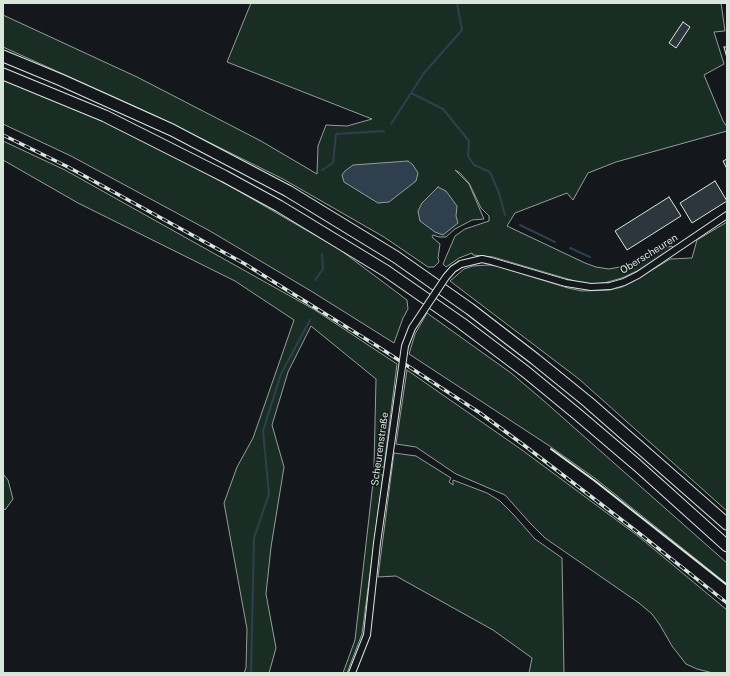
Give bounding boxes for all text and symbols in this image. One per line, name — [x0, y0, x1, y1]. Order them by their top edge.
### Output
street label: Oberscheuren — [618, 231, 680, 277]
street label: Scheurenstraße — [369, 411, 391, 487]

